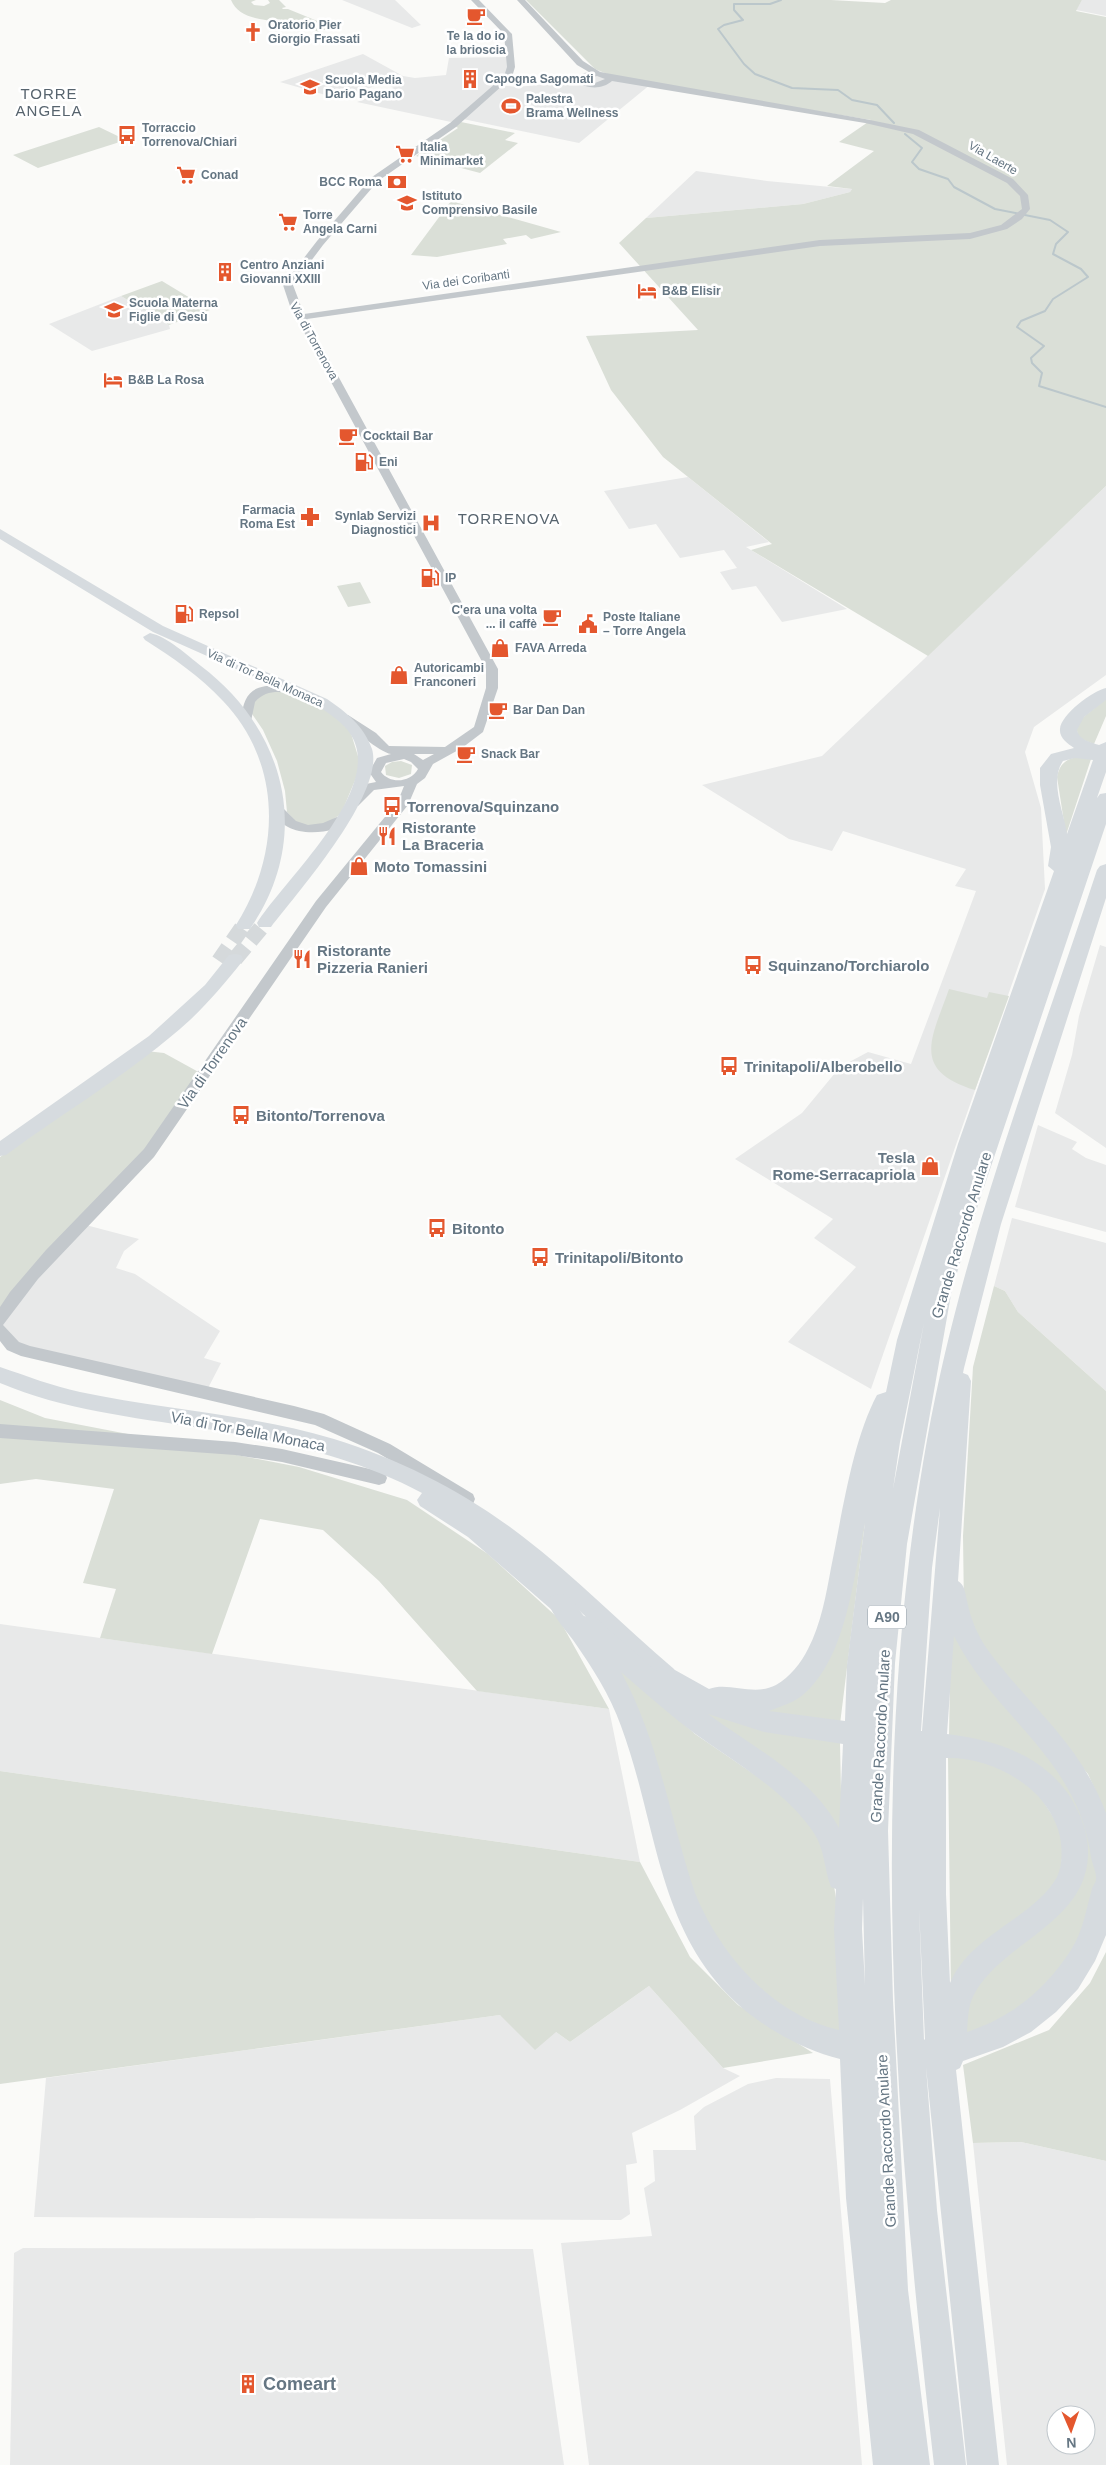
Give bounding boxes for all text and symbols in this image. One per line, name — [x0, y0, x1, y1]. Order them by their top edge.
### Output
cafe icon: Te la do io la brioscia — [465, 5, 487, 27]
place label: Oratorio Pier Giorgio Frassati — [268, 18, 360, 46]
church icon: Oratorio Pier Giorgio Frassati — [242, 21, 264, 43]
place label: Te la do io la brioscia — [446, 29, 506, 57]
building icon: Capogna Sagomati — [459, 68, 481, 90]
place label: Capogna Sagomati — [485, 72, 594, 86]
place label: Scuola Media Dario Pagano — [325, 73, 402, 101]
school or university icon: Scuola Media Dario Pagano — [299, 76, 321, 98]
district label: TORRE ANGELA — [16, 85, 82, 119]
place label: Palestra Brama Wellness — [526, 92, 619, 120]
sports icon: Palestra Brama Wellness — [500, 95, 522, 117]
place label: Torraccio Torrenova/Chiari — [142, 121, 237, 149]
bus stop icon: Torraccio Torrenova/Chiari — [116, 124, 138, 146]
street label: Via Laerte — [966, 138, 1020, 178]
place label: Italia Minimarket — [420, 140, 483, 168]
supermarket icon: Italia Minimarket — [394, 143, 416, 165]
supermarket icon: Conad — [175, 164, 197, 186]
place label: Conad — [201, 168, 238, 182]
bank icon: BCC Roma — [386, 171, 408, 193]
place label: BCC Roma — [319, 175, 382, 189]
place label: Istituto Comprensivo Basile — [422, 189, 538, 217]
school or university icon: Istituto Comprensivo Basile — [396, 192, 418, 214]
place label: Torre Angela Carni — [303, 208, 377, 236]
supermarket icon: Torre Angela Carni — [277, 211, 299, 233]
place label: Centro Anziani Giovanni XXIII — [240, 258, 324, 286]
building icon: Centro Anziani Giovanni XXIII — [214, 261, 236, 283]
street label: Via dei Coribanti — [422, 267, 510, 293]
hotel icon: B&B Elisir — [636, 280, 658, 302]
place label: B&B Elisir — [662, 284, 721, 298]
place label: Scuola Materna Figlie di Gesù — [129, 296, 218, 324]
school or university icon: Scuola Materna Figlie di Gesù — [103, 299, 125, 321]
street label: Via di Torrenova — [287, 300, 341, 382]
hotel icon: B&B La Rosa — [102, 369, 124, 391]
place label: B&B La Rosa — [128, 373, 204, 387]
cafe icon: Cocktail Bar — [337, 425, 359, 447]
place label: Cocktail Bar — [363, 429, 433, 443]
fuel station icon: Eni — [353, 451, 375, 473]
place label: Eni — [379, 455, 398, 469]
place label: Farmacia Roma Est — [240, 503, 295, 531]
pharmacy icon: Farmacia Roma Est — [299, 506, 321, 528]
place label: Synlab Servizi Diagnostici — [335, 509, 416, 537]
district label: TORRENOVA — [458, 510, 560, 527]
hospital icon: Synlab Servizi Diagnostici — [420, 512, 442, 534]
fuel station icon: IP — [419, 567, 441, 589]
place label: IP — [445, 571, 456, 585]
fuel station icon: Repsol — [173, 603, 195, 625]
place label: C'era una volta ... il caffè — [451, 603, 537, 631]
cafe icon: C'era una volta ... il caffè — [541, 606, 563, 628]
place label: Repsol — [199, 607, 239, 621]
place label: Poste Italiane – Torre Angela — [603, 610, 686, 638]
public building icon: Poste Italiane – Torre Angela — [577, 613, 599, 635]
shop icon: FAVA Arreda — [489, 637, 511, 659]
place label: FAVA Arreda — [515, 641, 587, 655]
street label: Via di Tor Bella Monaca — [205, 646, 326, 710]
place label: Autoricambi Franconeri — [414, 661, 484, 689]
shop icon: Autoricambi Franconeri — [388, 664, 410, 686]
cafe icon: Bar Dan Dan — [487, 699, 509, 721]
place label: Bar Dan Dan — [513, 703, 585, 717]
cafe icon: Snack Bar — [455, 743, 477, 765]
place label: Snack Bar — [481, 747, 540, 761]
bus stop icon: Torrenova/Squinzano — [381, 795, 403, 817]
place label: Torrenova/Squinzano — [407, 798, 559, 815]
place label: Ristorante La Braceria — [402, 819, 484, 853]
restaurant icon: Ristorante La Braceria — [376, 825, 398, 847]
shop icon: Moto Tomassini — [348, 855, 370, 877]
place label: Moto Tomassini — [374, 858, 487, 875]
place label: Ristorante Pizzeria Ranieri — [317, 942, 428, 976]
restaurant icon: Ristorante Pizzeria Ranieri — [291, 948, 313, 970]
bus stop icon: Squinzano/Torchiarolo — [742, 954, 764, 976]
place label: Squinzano/Torchiarolo — [768, 957, 929, 974]
street label: Via di Torrenova — [174, 1013, 250, 1112]
bus stop icon: Trinitapoli/Alberobello — [718, 1055, 740, 1077]
place label: Trinitapoli/Alberobello — [744, 1058, 902, 1075]
bus stop icon: Bitonto/Torrenova — [230, 1104, 252, 1126]
place label: Bitonto/Torrenova — [256, 1107, 386, 1124]
place label: Tesla Rome-Serracapriola — [772, 1149, 916, 1183]
street label: Grande Raccordo Anulare — [928, 1150, 994, 1320]
shop icon: Tesla Rome-Serracapriola — [919, 1155, 941, 1177]
bus stop icon: Bitonto — [426, 1217, 448, 1239]
place label: Bitonto — [452, 1220, 504, 1237]
bus stop icon: Trinitapoli/Bitonto — [529, 1246, 551, 1268]
place label: Trinitapoli/Bitonto — [555, 1249, 683, 1266]
street label: Via di Tor Bella Monaca — [169, 1408, 327, 1454]
road number: A90 — [868, 1605, 906, 1628]
street label: Grande Raccordo Anulare — [867, 1649, 893, 1823]
street label: Grande Raccordo Anulare — [873, 2054, 899, 2228]
building icon: Comeart — [237, 2373, 259, 2395]
place label: Comeart — [263, 2374, 336, 2394]
north arrow — [1046, 2405, 1096, 2455]
text: N — [1066, 2435, 1077, 2451]

